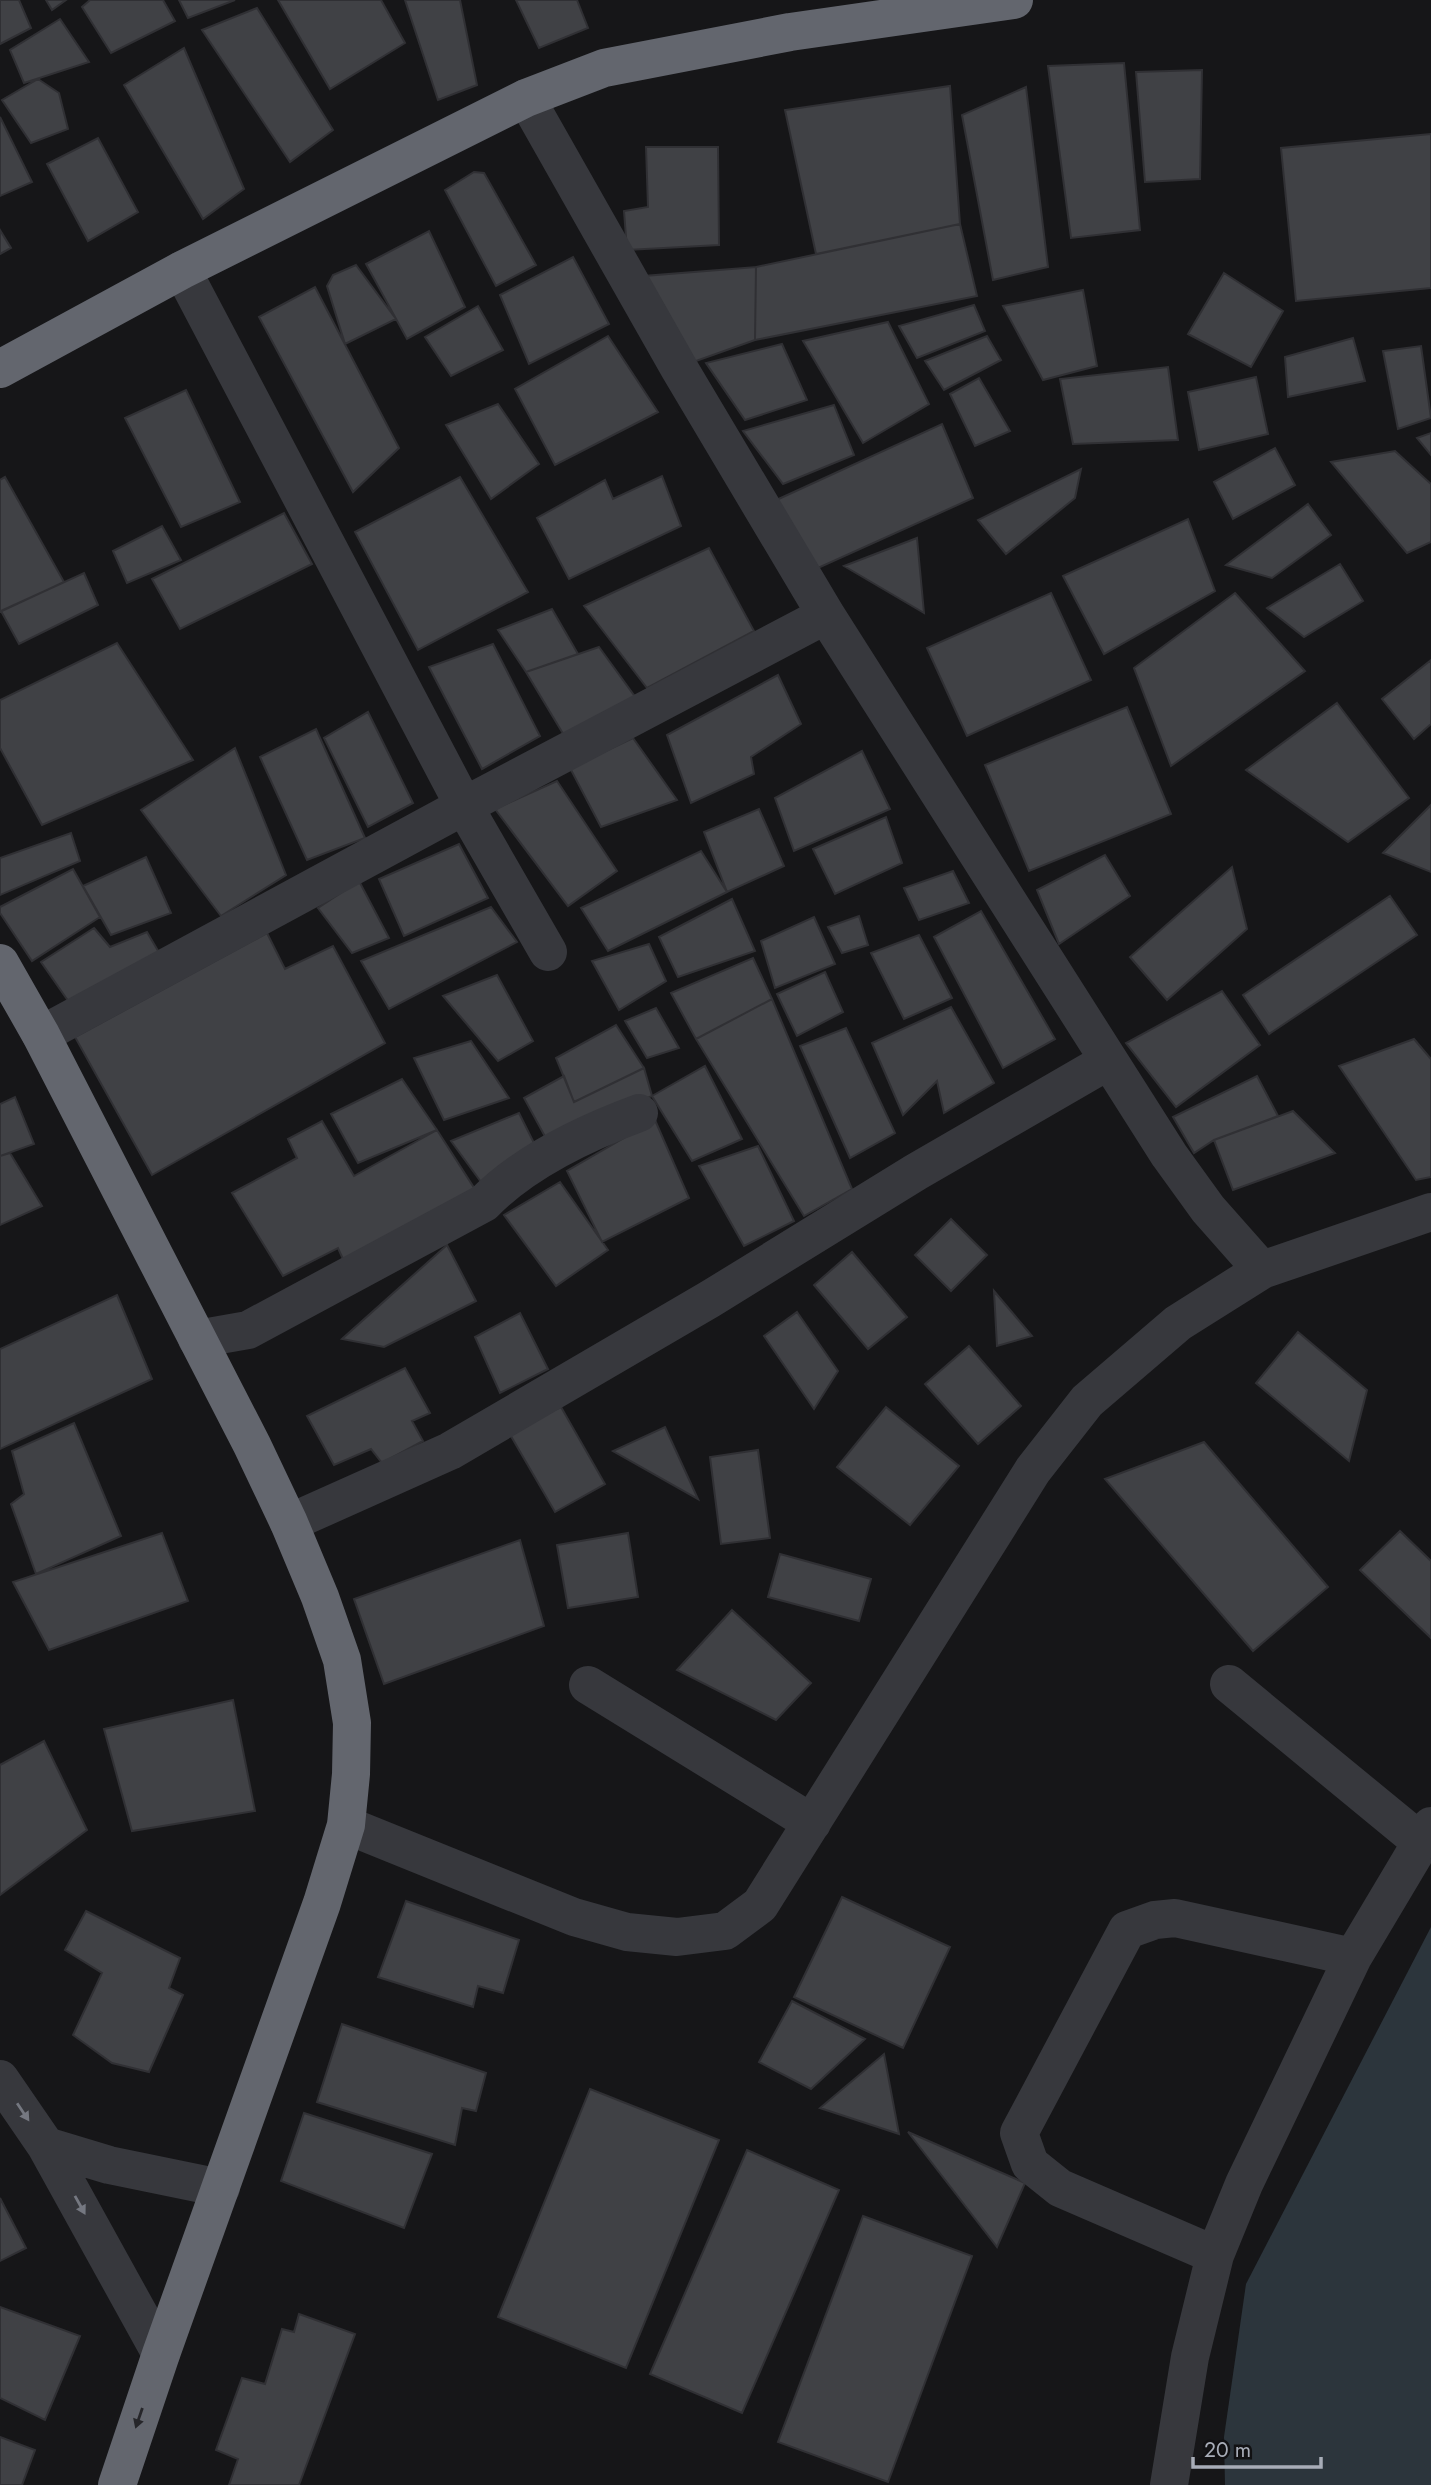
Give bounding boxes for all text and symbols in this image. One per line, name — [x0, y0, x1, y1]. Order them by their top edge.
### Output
one-way arrow — [16, 2103, 30, 2121]
one-way arrow — [74, 2196, 86, 2215]
one-way arrow — [133, 2408, 144, 2429]
scale bar — [1193, 2426, 1321, 2470]
text: 20 m — [1204, 2435, 1251, 2465]

